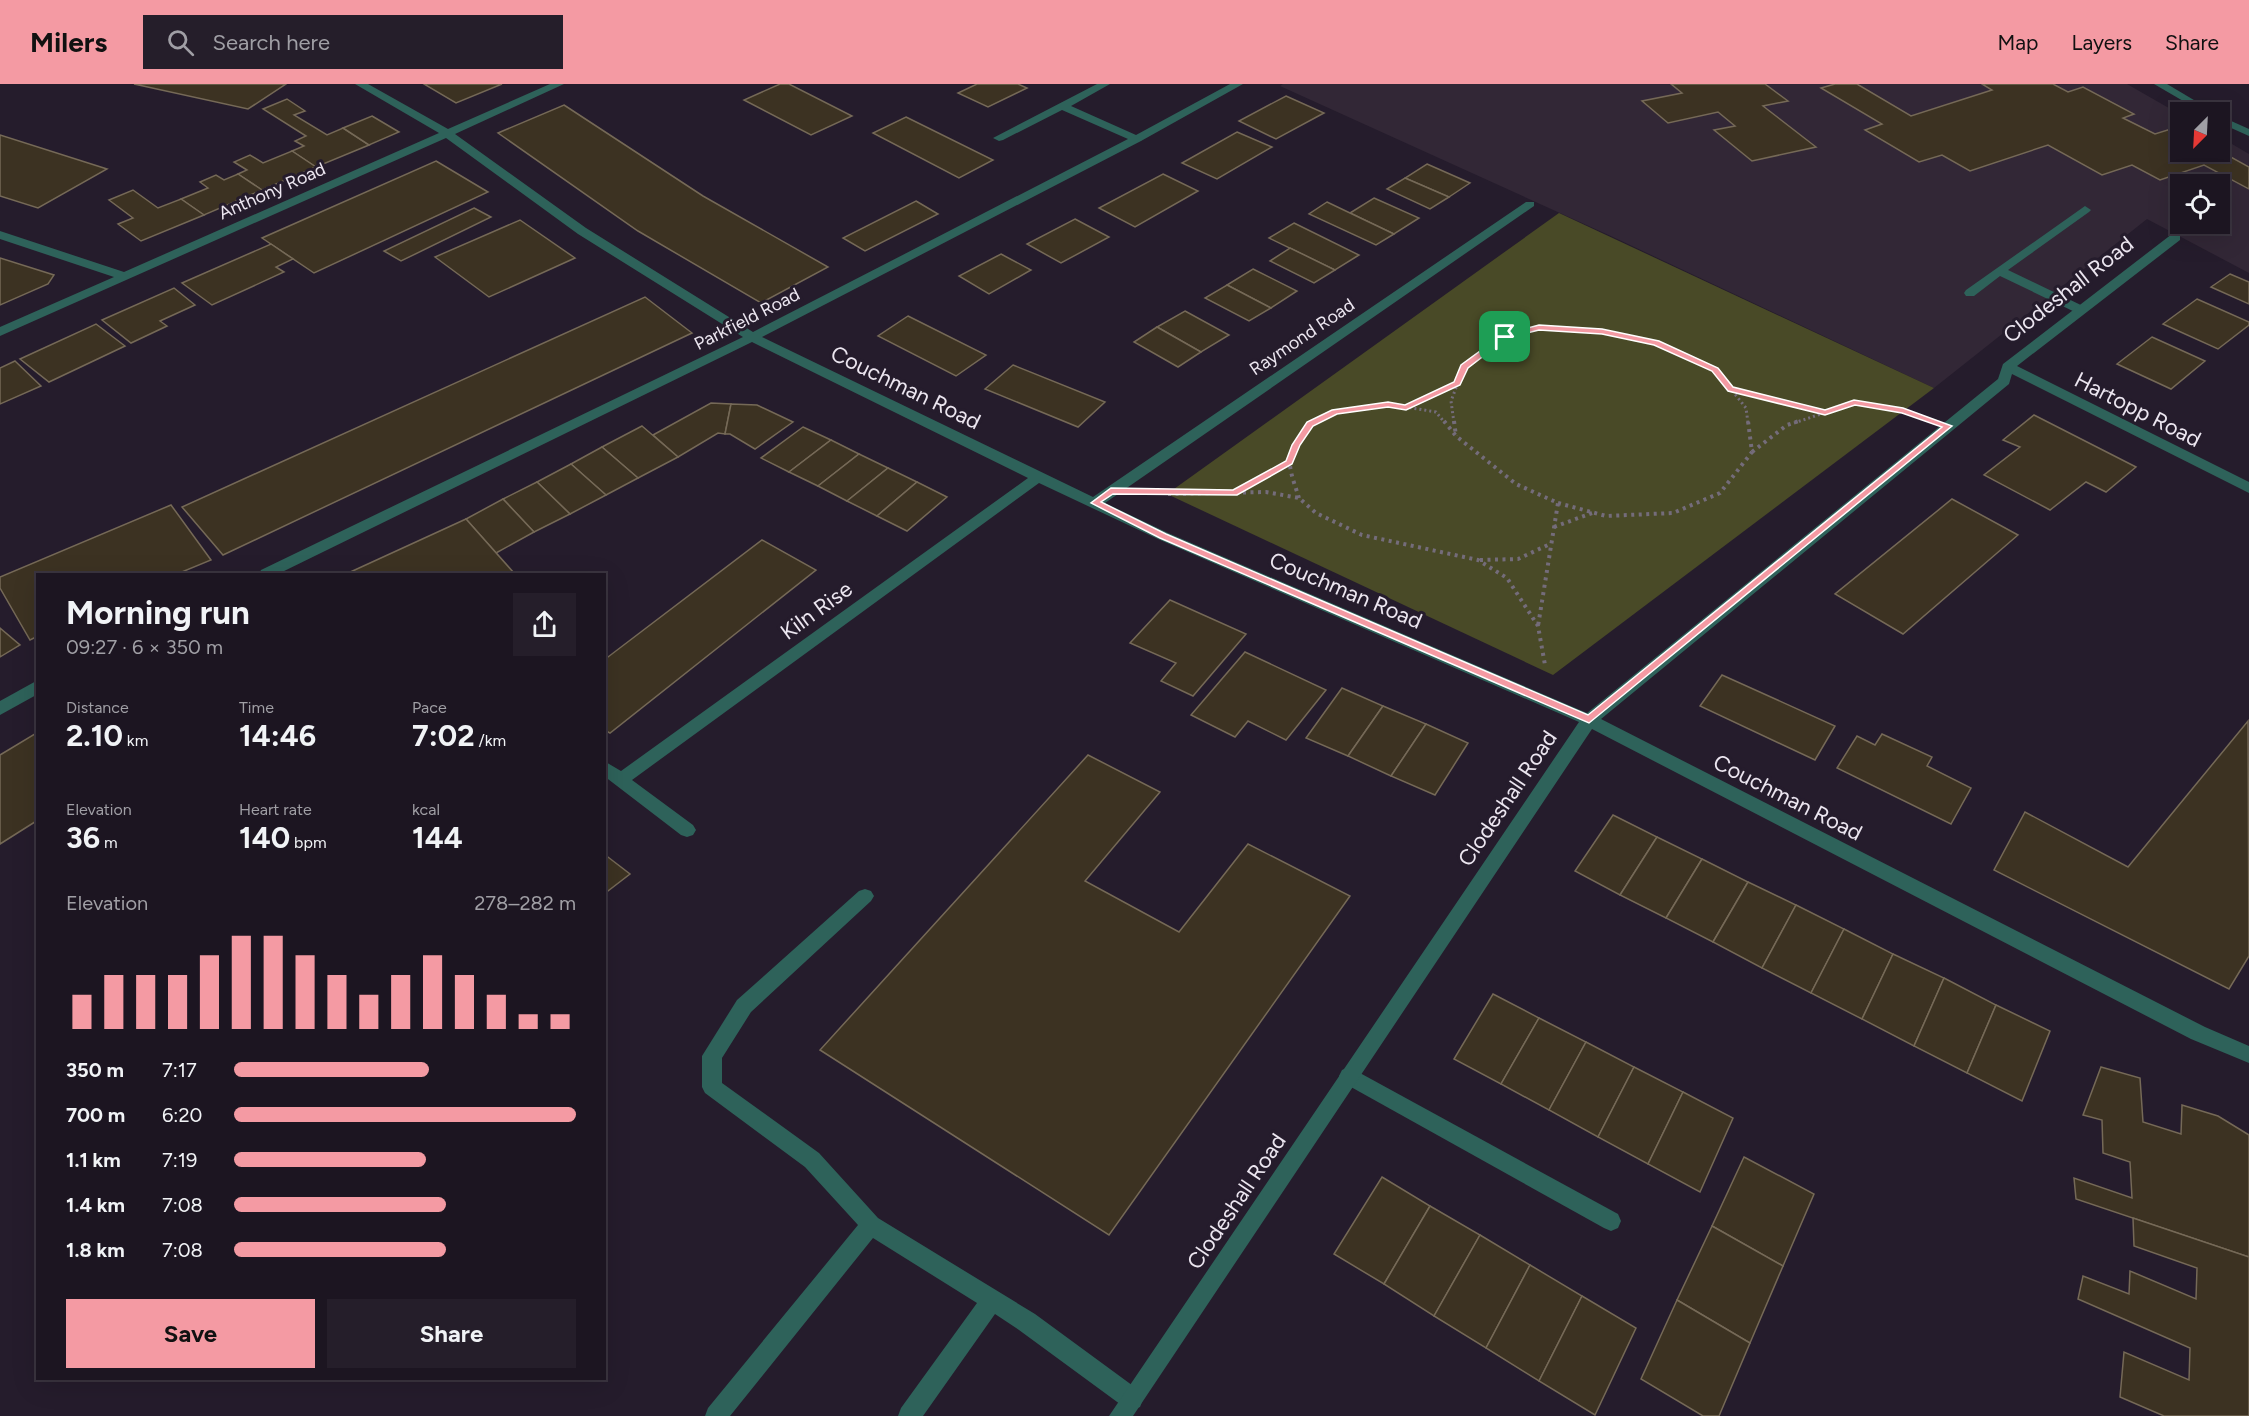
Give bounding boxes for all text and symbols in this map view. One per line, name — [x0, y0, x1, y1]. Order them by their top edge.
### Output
search box — [143, 15, 563, 69]
text: Milers — [30, 25, 107, 59]
icon: search — [164, 26, 197, 59]
text: Search here — [212, 29, 330, 56]
text: Map — [1998, 30, 2038, 55]
text: Layers — [2071, 30, 2132, 55]
text: Share — [2165, 30, 2219, 55]
north arrow — [2170, 102, 2230, 162]
map controls — [2170, 102, 2230, 234]
street label: Anthony Road — [215, 158, 329, 224]
button: locate — [2170, 174, 2230, 234]
street label: Clodeshall Road — [1998, 230, 2139, 349]
street label: Parkfield Road — [691, 283, 803, 355]
street label: Raymond Road — [1245, 294, 1359, 380]
pin — [1479, 311, 1530, 362]
icon: arrive — [1488, 320, 1521, 353]
street label: Couchman Road — [826, 340, 985, 435]
street label: Hartopp Road — [2070, 366, 2206, 453]
street label: Couchman Road — [1265, 546, 1426, 635]
street label: Kiln Rise — [775, 575, 857, 645]
text: Morning run — [66, 593, 250, 632]
button: share — [513, 593, 576, 656]
text: 09:27 · 6 × 350 m — [66, 635, 223, 659]
text: Distance — [66, 698, 129, 717]
text: Time — [239, 698, 274, 717]
text: Pace — [412, 698, 447, 717]
text: 2.10 — [66, 717, 123, 754]
text: 14:46 — [239, 717, 316, 754]
text: 7:02 — [412, 717, 475, 754]
street label: Clodeshall Road — [1452, 725, 1563, 871]
text: km — [123, 731, 148, 750]
text: /km — [475, 731, 506, 750]
street label: Couchman Road — [1709, 748, 1867, 847]
text: Elevation — [66, 800, 132, 819]
text: Heart rate — [239, 800, 312, 819]
text: kcal — [412, 800, 440, 819]
text: 36 — [66, 819, 100, 856]
text: 140 — [239, 819, 290, 856]
text: 144 — [412, 819, 463, 856]
text: m — [100, 833, 118, 852]
text: bpm — [290, 833, 327, 852]
text: Elevation — [66, 891, 148, 915]
text: 278–282 m — [474, 891, 576, 915]
text: 350 m — [66, 1058, 124, 1082]
text: 7:17 — [162, 1058, 197, 1082]
text: 700 m — [66, 1103, 125, 1127]
text: 6:20 — [162, 1103, 202, 1127]
street label: Clodeshall Road — [1181, 1128, 1292, 1274]
text: 1.1 km — [66, 1148, 121, 1172]
text: 7:19 — [162, 1148, 197, 1172]
text: 1.4 km — [66, 1193, 125, 1217]
text: 7:08 — [162, 1193, 203, 1217]
text: 1.8 km — [66, 1238, 125, 1262]
text: 7:08 — [162, 1238, 203, 1262]
button: Save — [66, 1299, 315, 1368]
button: Share — [327, 1299, 576, 1368]

